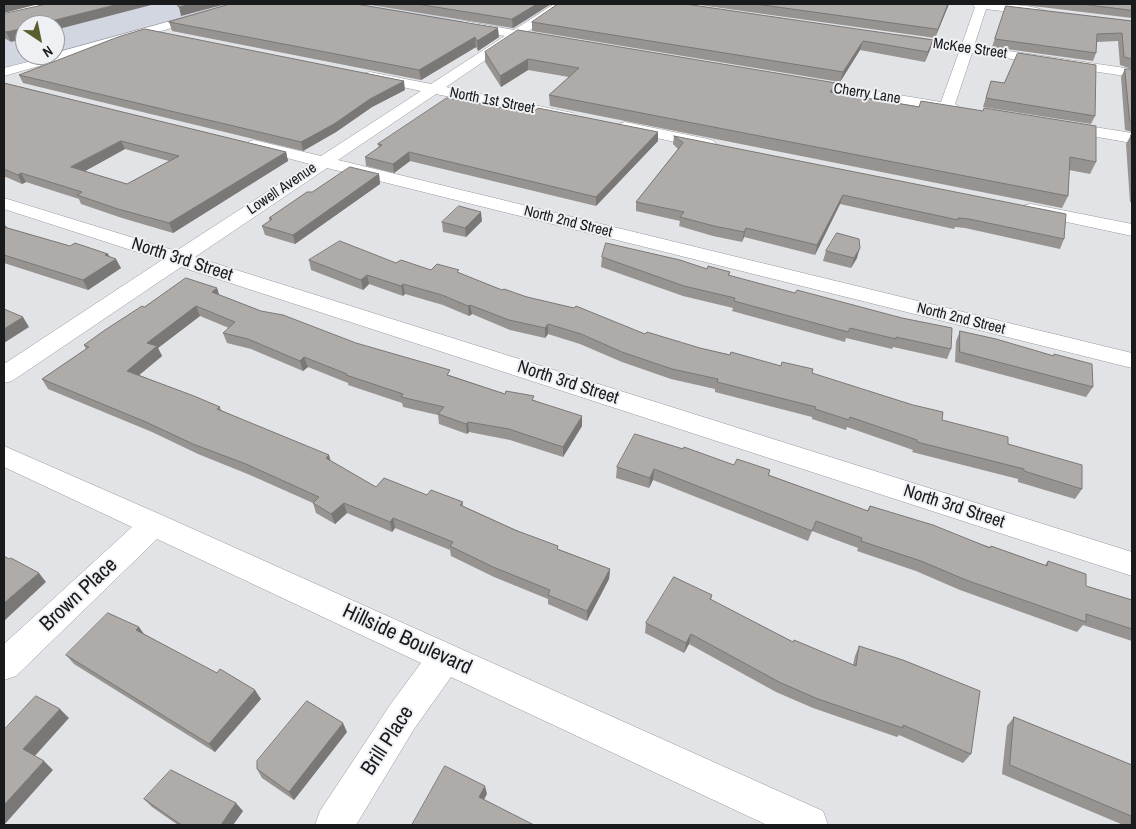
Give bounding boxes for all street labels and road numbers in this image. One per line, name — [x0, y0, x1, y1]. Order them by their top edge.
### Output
street label: McKee Street — [932, 35, 1008, 63]
street label: Cherry Lane — [832, 80, 902, 108]
street label: North 1st Street — [448, 84, 536, 118]
street label: Lowell Avenue — [244, 159, 320, 219]
street label: North 2nd Street — [522, 202, 614, 242]
street label: North 3rd Street — [129, 234, 235, 286]
street label: North 2nd Street — [915, 299, 1007, 339]
street label: North 3rd Street — [515, 357, 621, 409]
street label: North 3rd Street — [901, 481, 1007, 533]
street label: Brown Place — [35, 553, 123, 637]
street label: Hillside Boulevard — [338, 599, 476, 681]
street label: Brill Place — [356, 702, 420, 780]

